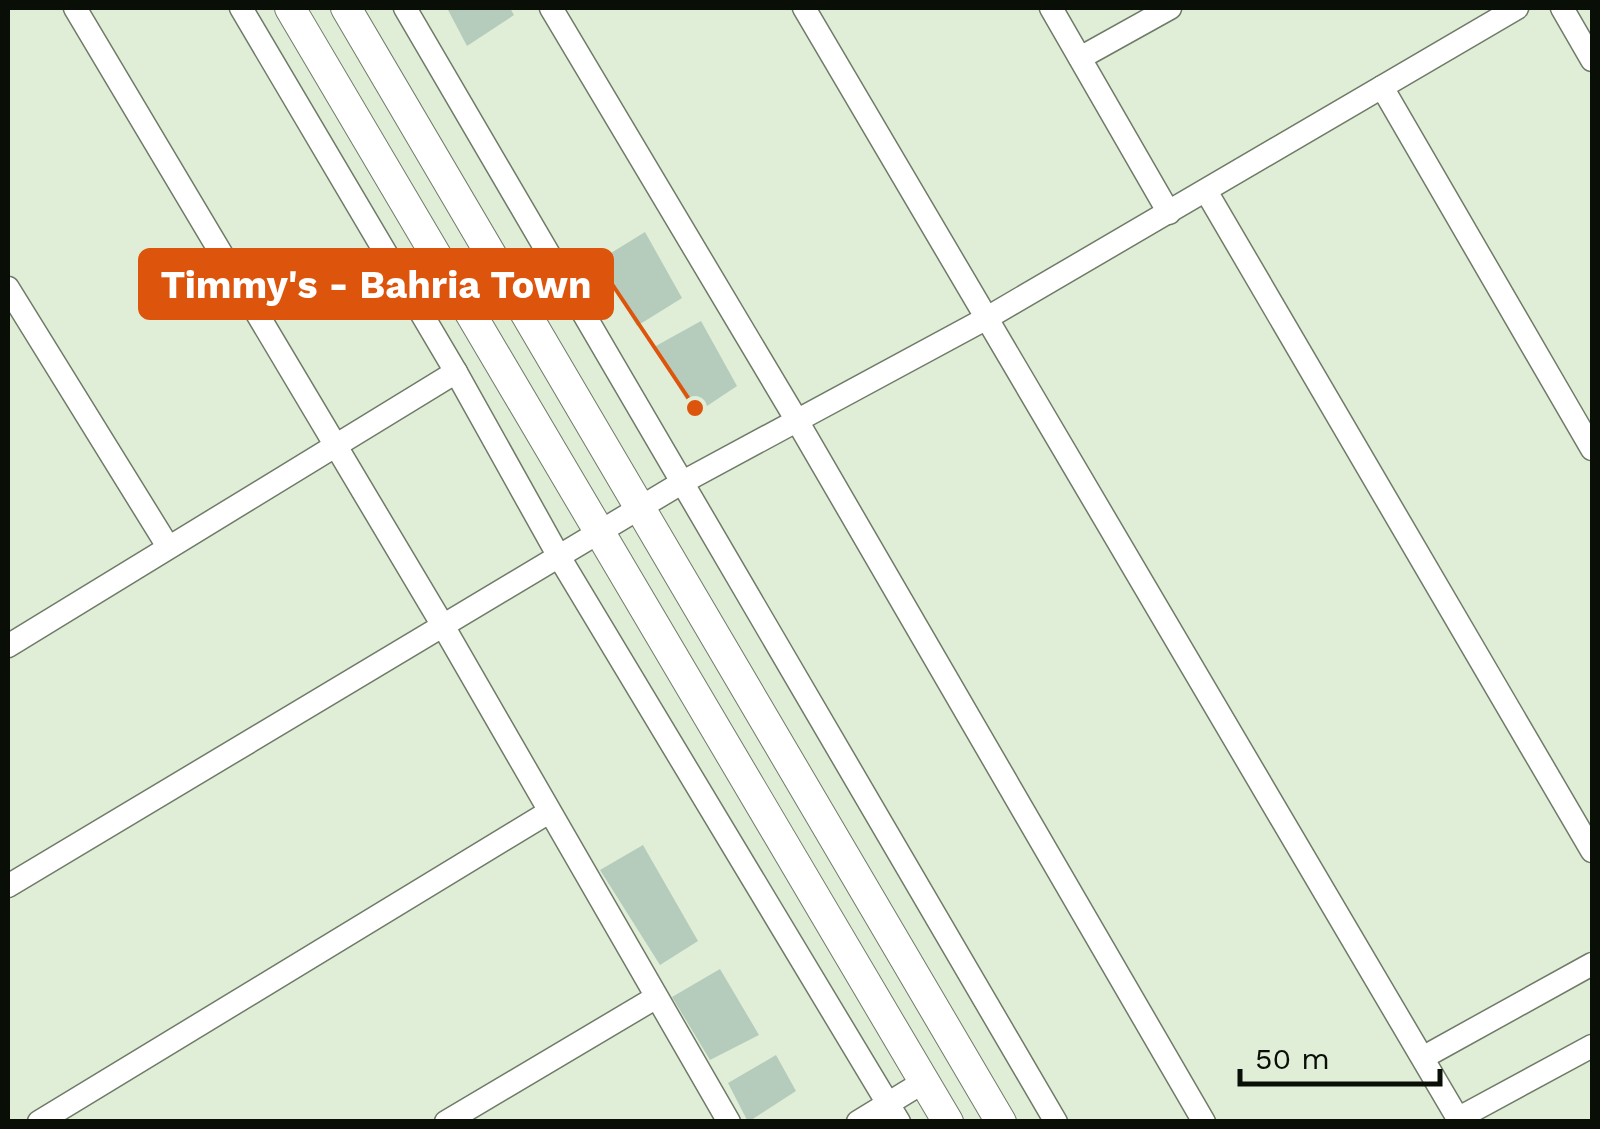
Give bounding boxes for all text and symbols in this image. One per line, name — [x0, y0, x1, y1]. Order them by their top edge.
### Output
callout: Timmy's - Bahria Town — [140, 250, 612, 318]
text: Timmy's - Bahria Town — [161, 263, 592, 307]
scale bar — [1240, 1024, 1440, 1086]
text: 50 m — [1255, 1041, 1330, 1076]

